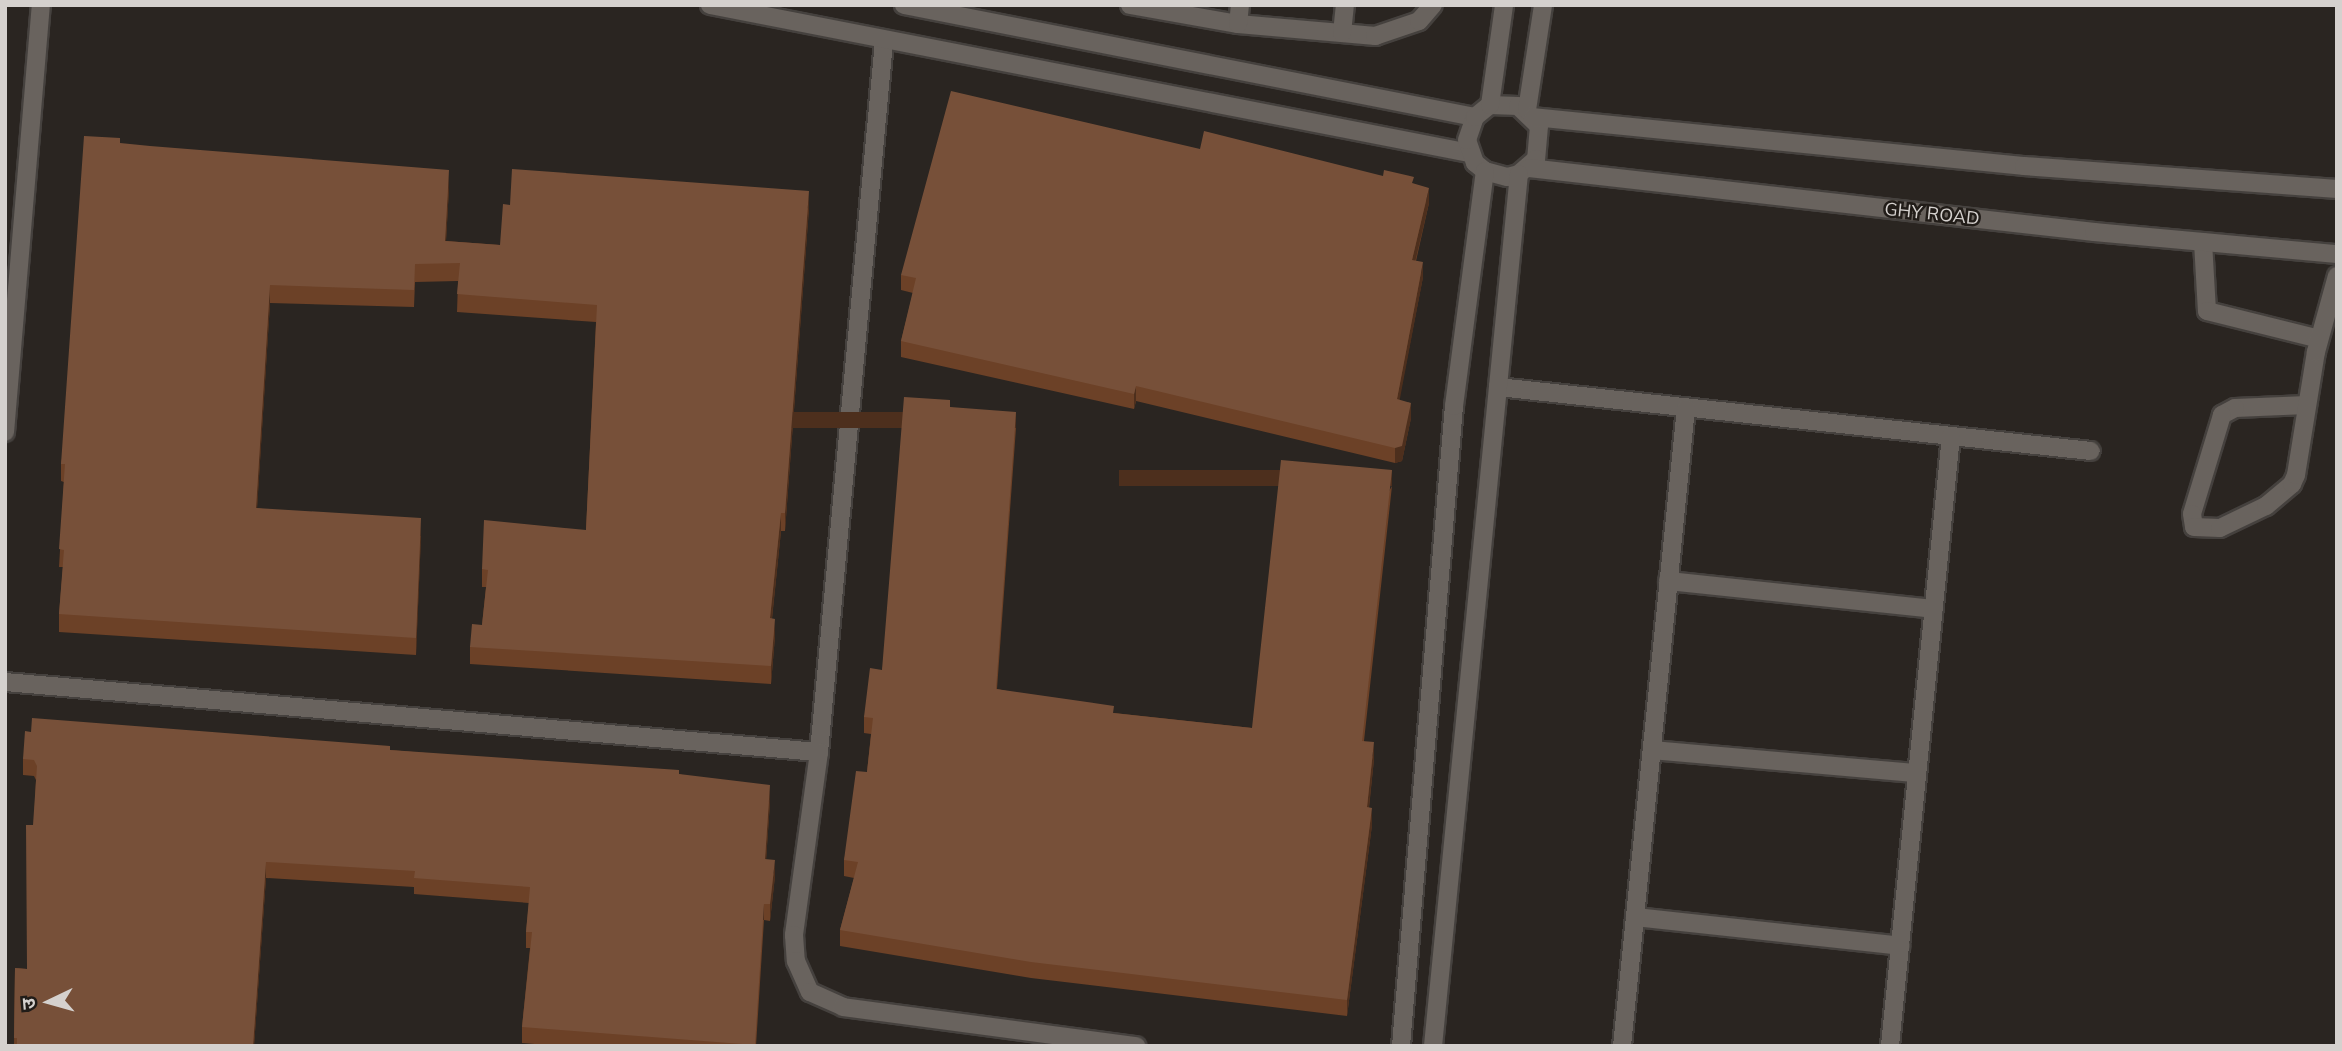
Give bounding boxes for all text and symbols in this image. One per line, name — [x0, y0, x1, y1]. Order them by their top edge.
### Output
street label: GHY ROAD — [1883, 198, 1981, 230]
north arrow — [14, 967, 84, 1037]
text: उ — [16, 997, 41, 1010]

